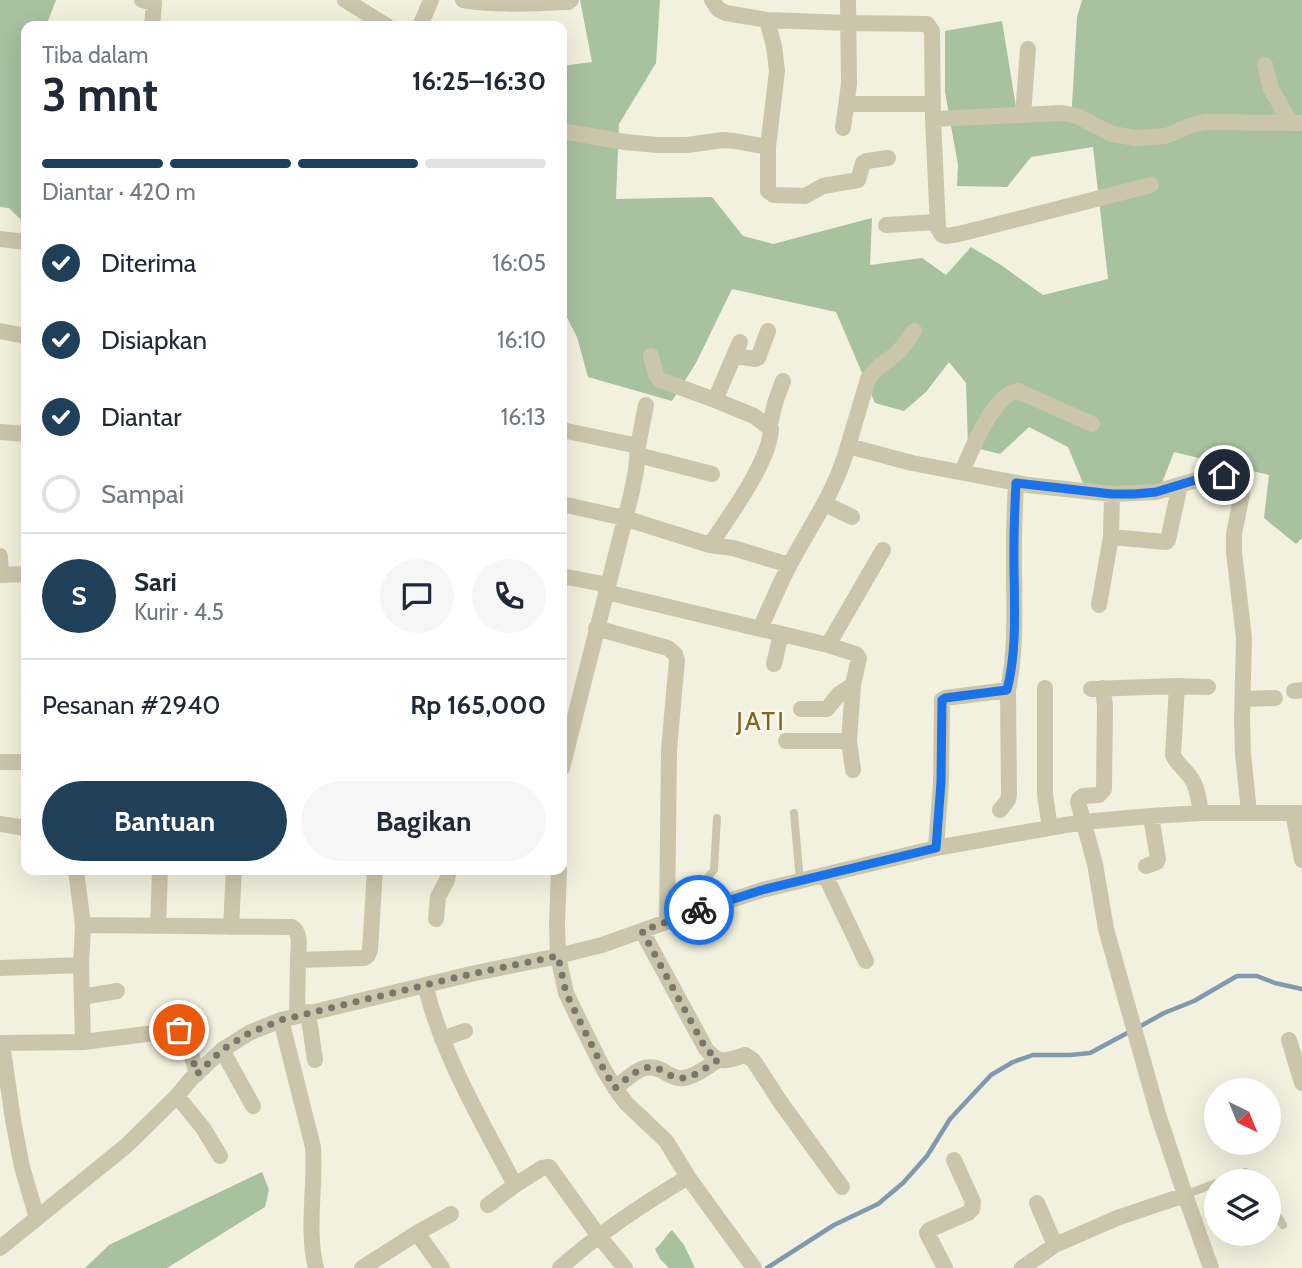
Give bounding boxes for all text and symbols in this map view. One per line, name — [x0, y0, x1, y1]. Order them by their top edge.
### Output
text: Tiba dalam — [42, 41, 148, 69]
text: 16:25–16:30 — [412, 65, 546, 97]
text: 3 mnt — [42, 67, 158, 123]
text: Diantar · 420 m — [42, 178, 196, 206]
icon: check — [42, 244, 80, 282]
text: Diterima — [101, 247, 196, 279]
text: 16:05 — [492, 249, 546, 277]
icon: check — [42, 321, 80, 359]
text: Disiapkan — [101, 324, 207, 356]
text: 16:10 — [497, 326, 546, 354]
icon: check — [42, 398, 80, 436]
text: Diantar — [101, 401, 182, 433]
text: 16:13 — [501, 403, 546, 431]
pin — [1194, 445, 1254, 505]
icon: home — [1205, 456, 1243, 494]
text: Sampai — [101, 478, 184, 510]
button: chat — [380, 559, 454, 633]
button: phone — [472, 559, 546, 633]
text: Sari — [134, 566, 177, 598]
text: S — [71, 580, 87, 612]
text: Kurir · 4.5 — [134, 598, 224, 626]
text: Pesanan #2940 — [42, 689, 220, 721]
text: Rp 165,000 — [410, 689, 546, 721]
district label: JATI — [735, 705, 786, 737]
button: Bantuan — [42, 781, 287, 861]
button: Bagikan — [301, 781, 546, 861]
courier — [664, 875, 734, 945]
icon: bike — [680, 891, 718, 929]
pin — [149, 1000, 209, 1060]
icon: bag — [160, 1011, 198, 1049]
north arrow — [1204, 1078, 1281, 1155]
map controls — [1204, 1078, 1281, 1246]
button: layers — [1204, 1169, 1281, 1246]

